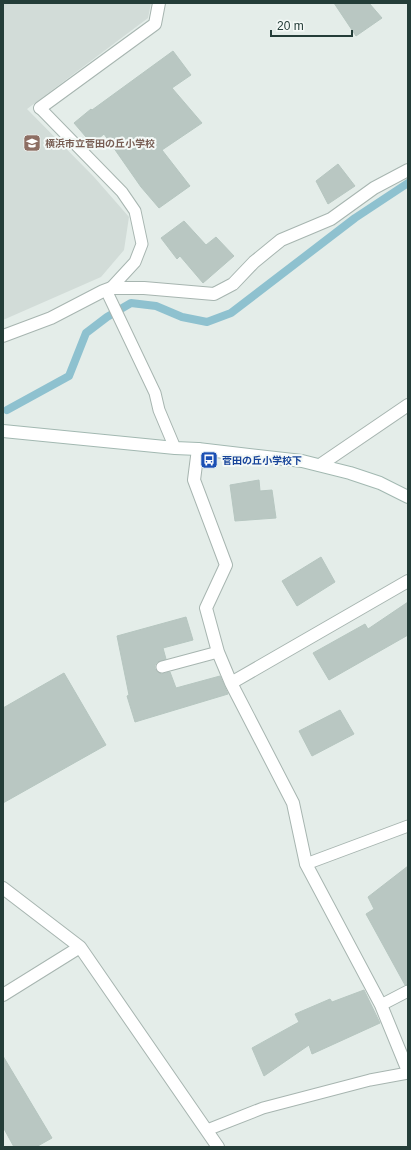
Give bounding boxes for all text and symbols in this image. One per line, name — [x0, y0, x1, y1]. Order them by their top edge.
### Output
scale bar — [271, 12, 352, 38]
text: 20 m — [277, 19, 304, 33]
school or university icon: 横浜市立菅田の丘小学校 — [22, 133, 42, 153]
place label: 横浜市立菅田の丘小学校 — [45, 138, 155, 149]
bus stop icon: 菅田の丘小学校下 — [199, 450, 219, 470]
place label: 菅田の丘小学校下 — [222, 455, 302, 466]

